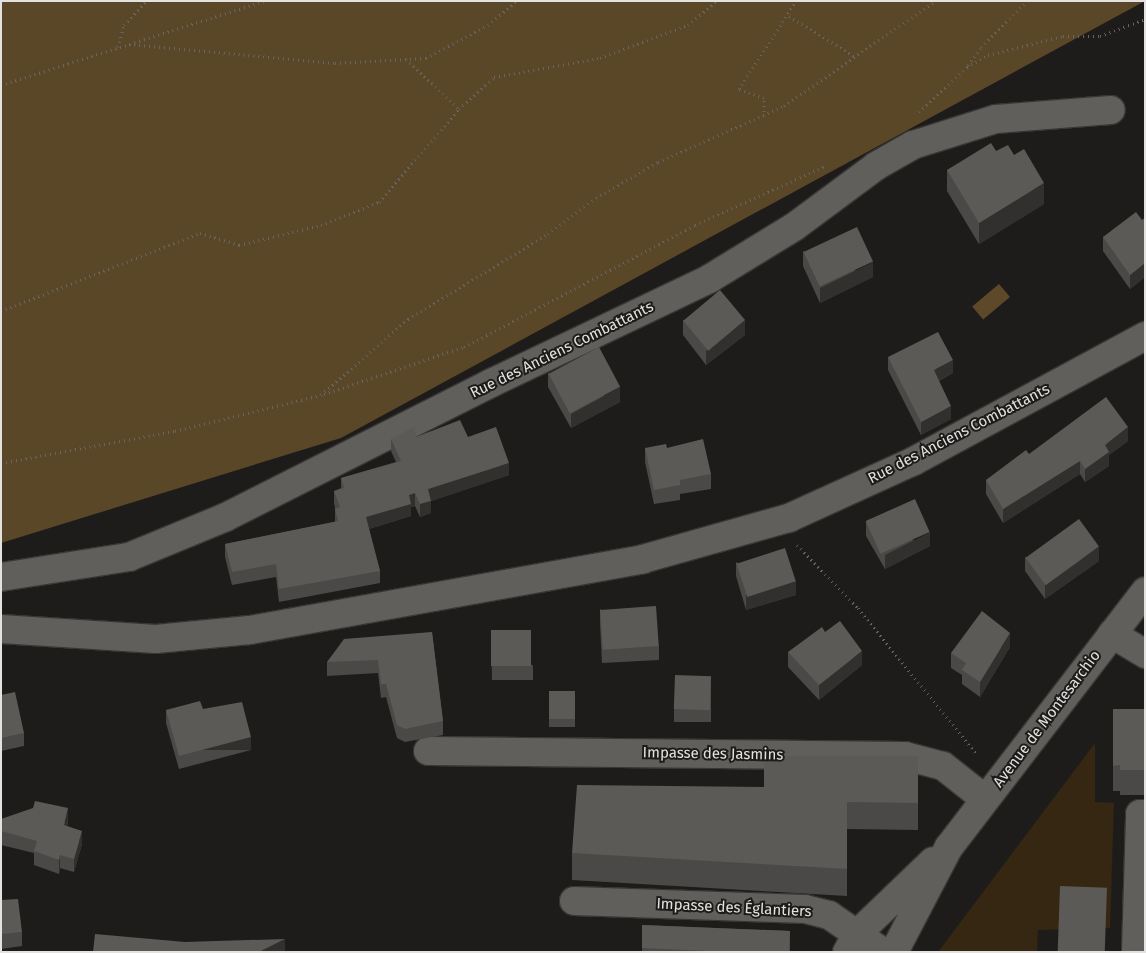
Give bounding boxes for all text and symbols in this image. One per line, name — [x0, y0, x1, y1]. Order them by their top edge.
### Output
street label: Rue des Anciens Combattants — [467, 298, 657, 402]
street label: Rue des Anciens Combattants — [865, 380, 1053, 488]
street label: Avenue de Montesarchio — [990, 647, 1104, 791]
street label: Impasse des Jasmins — [643, 744, 783, 764]
street label: Impasse des Églantiers — [656, 895, 812, 921]

